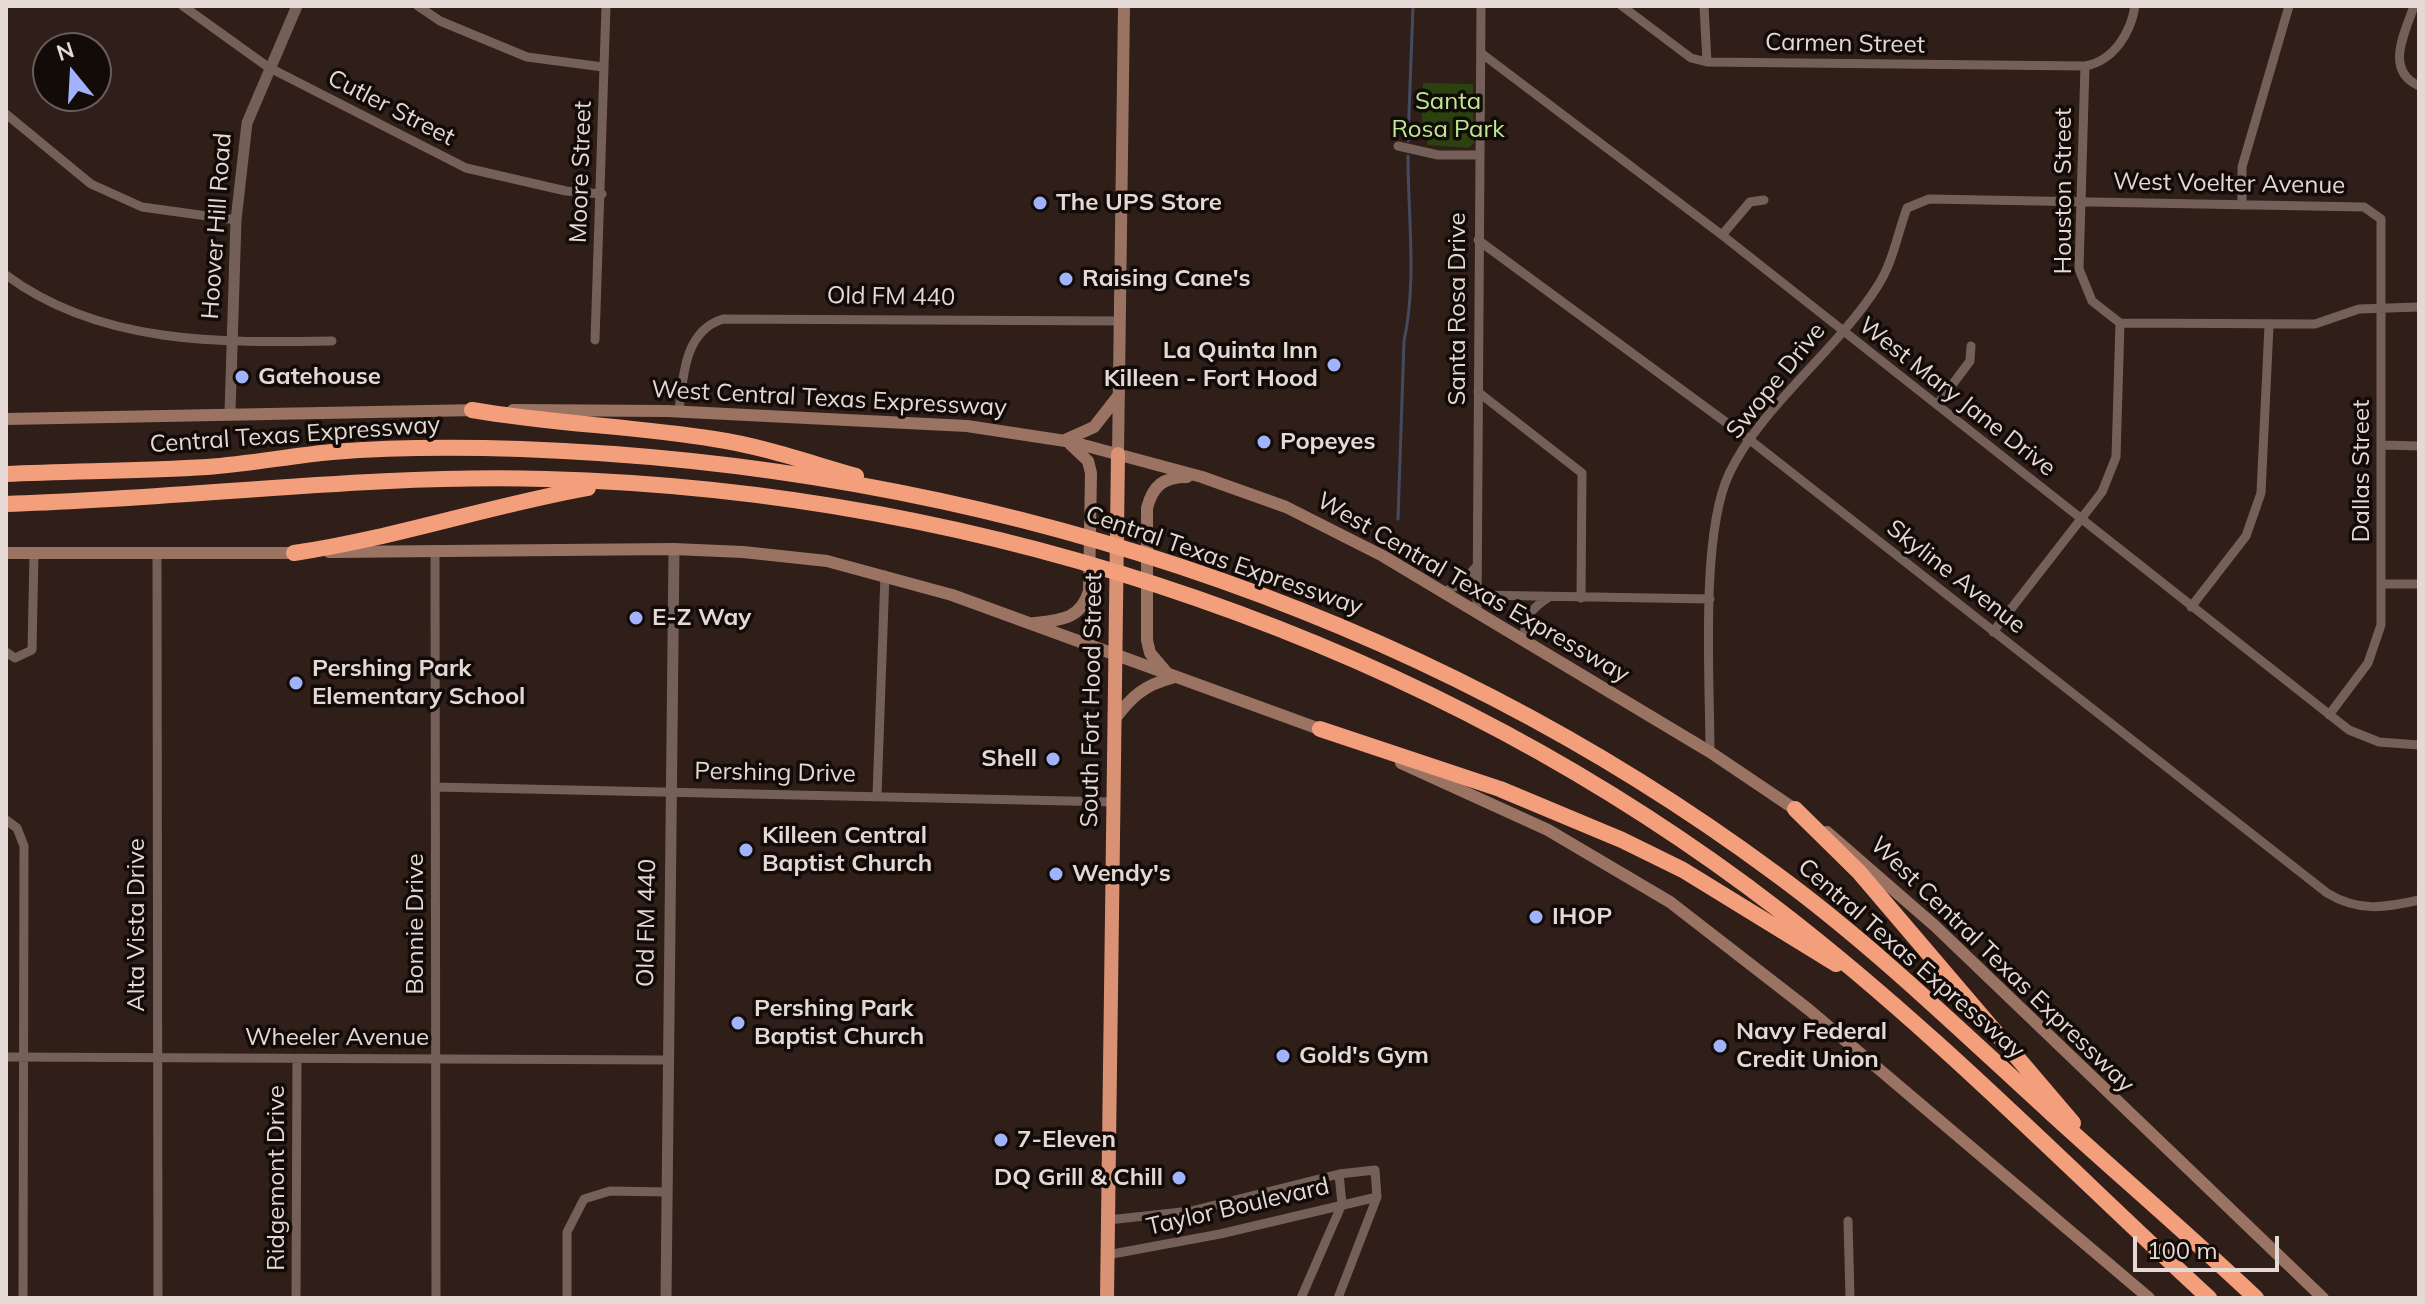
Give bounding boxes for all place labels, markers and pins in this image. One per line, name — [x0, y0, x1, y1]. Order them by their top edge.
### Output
place label: The UPS Store — [1056, 189, 1222, 217]
marker: The UPS Store — [1031, 194, 1049, 212]
place label: Raising Cane's — [1082, 265, 1251, 293]
marker: Raising Cane's — [1057, 270, 1075, 288]
place label: La Quinta Inn Killeen - Fort Hood — [1104, 337, 1318, 393]
marker: La Quinta Inn Killeen - Fort Hood — [1325, 356, 1343, 374]
place label: Gatehouse — [258, 363, 381, 391]
marker: Gatehouse — [233, 368, 251, 386]
place label: Popeyes — [1280, 428, 1375, 456]
marker: Popeyes — [1255, 433, 1273, 451]
place label: E-Z Way — [652, 604, 751, 632]
marker: E-Z Way — [627, 609, 645, 627]
place label: Pershing Park Elementary School — [312, 655, 525, 711]
marker: Pershing Park Elementary School — [287, 674, 305, 692]
place label: Shell — [981, 745, 1037, 773]
marker: Shell — [1044, 750, 1062, 768]
place label: Killeen Central Baptist Church — [762, 822, 932, 878]
marker: Killeen Central Baptist Church — [737, 841, 755, 859]
place label: Wendy's — [1072, 860, 1171, 888]
marker: Wendy's — [1047, 865, 1065, 883]
place label: IHOP — [1552, 903, 1612, 931]
marker: IHOP — [1527, 908, 1545, 926]
place label: Pershing Park Baptist Church — [754, 995, 924, 1051]
marker: Pershing Park Baptist Church — [729, 1014, 747, 1032]
place label: Navy Federal Credit Union — [1736, 1018, 1887, 1074]
marker: Navy Federal Credit Union — [1711, 1037, 1729, 1055]
place label: Gold's Gym — [1299, 1042, 1429, 1070]
marker: Gold's Gym — [1274, 1047, 1292, 1065]
place label: 7-Eleven — [1017, 1126, 1116, 1154]
marker: 7-Eleven — [992, 1131, 1010, 1149]
place label: DQ Grill & Chill — [994, 1164, 1163, 1192]
marker: DQ Grill & Chill — [1170, 1169, 1188, 1187]

